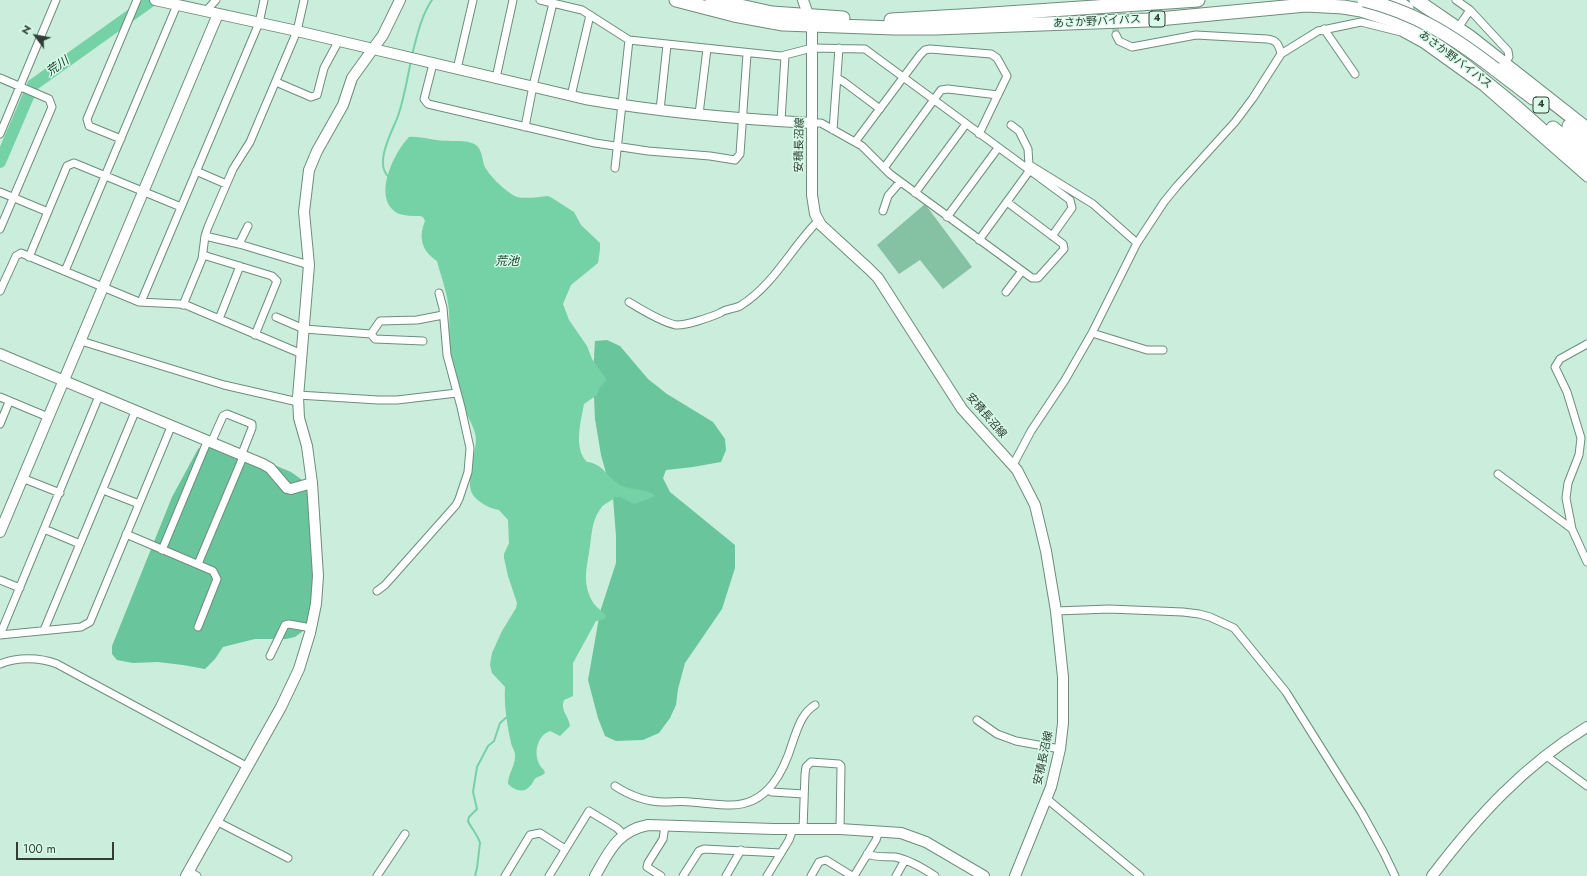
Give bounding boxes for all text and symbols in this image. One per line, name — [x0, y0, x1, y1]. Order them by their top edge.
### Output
road number: 4 — [1149, 11, 1165, 27]
street label: あさか野バイパス — [1053, 13, 1141, 31]
north arrow — [16, 16, 56, 56]
text: N — [17, 22, 35, 38]
street label: あさか野バイパス — [1416, 28, 1494, 92]
water label: 荒川 — [44, 54, 72, 80]
road number: 4 — [1533, 97, 1549, 113]
street label: 安積長沼線 — [793, 117, 807, 173]
water label: 荒池 — [495, 255, 519, 269]
street label: 安積長沼線 — [963, 391, 1009, 441]
street label: 安積長沼線 — [1032, 730, 1056, 786]
scale bar — [18, 834, 116, 860]
text: 100 m — [23, 840, 56, 858]

